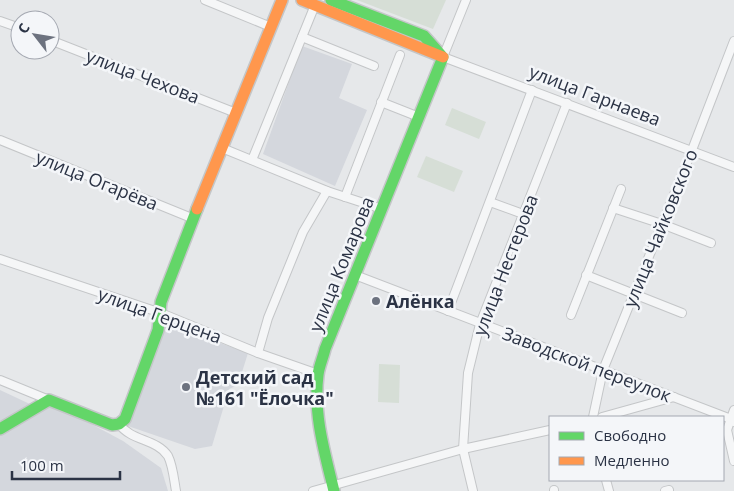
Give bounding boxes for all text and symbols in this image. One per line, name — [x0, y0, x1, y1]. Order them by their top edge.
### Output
north arrow — [10, 10, 60, 60]
text: С — [13, 19, 34, 37]
street label: улица Чехова — [83, 43, 203, 109]
street label: улица Гарнаева — [526, 59, 664, 131]
street label: улица Огарёва — [32, 145, 162, 215]
street label: улица Чайковского — [617, 145, 703, 311]
street label: улица Нестерова — [467, 191, 543, 339]
street label: улица Комарова — [303, 193, 379, 335]
street label: улица Герцена — [95, 281, 225, 349]
place label: Алёнка — [386, 289, 455, 313]
marker: Алёнка — [370, 295, 382, 307]
street label: Заводской переулок — [499, 321, 675, 407]
place label: Детский сад №161 "Ёлочка" — [196, 365, 334, 410]
marker: Детский сад №161 "Ёлочка" — [180, 381, 192, 393]
legend — [549, 416, 724, 481]
text: Свободно — [594, 425, 666, 445]
scale bar — [12, 448, 120, 480]
text: Медленно — [594, 450, 670, 470]
text: 100 m — [20, 455, 64, 475]

